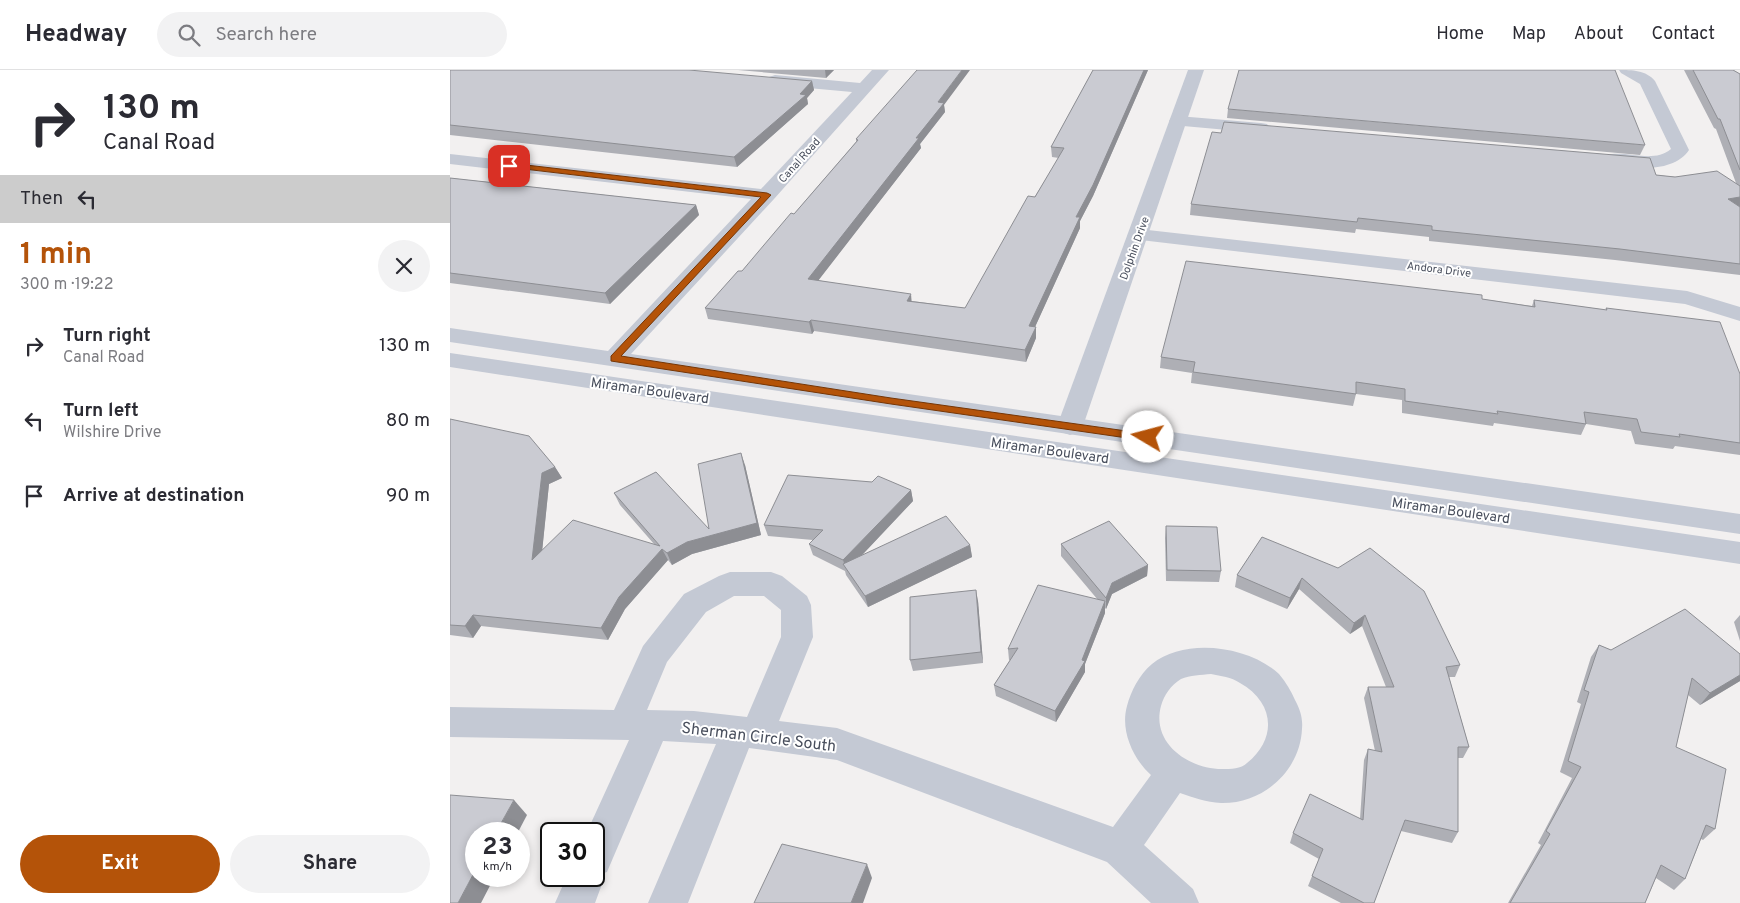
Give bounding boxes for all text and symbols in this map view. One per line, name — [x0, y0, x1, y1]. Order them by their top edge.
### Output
search box — [157, 12, 507, 57]
text: Headway — [25, 20, 127, 50]
icon: search — [175, 21, 203, 49]
text: Search here — [215, 23, 317, 47]
text: Home — [1436, 23, 1484, 46]
text: Map — [1512, 23, 1546, 46]
text: About — [1574, 23, 1623, 46]
text: Contact — [1651, 23, 1715, 46]
text: 130 m — [103, 87, 200, 131]
icon: right — [20, 90, 85, 155]
text: Canal Road — [103, 130, 215, 157]
street label: Canal Road — [776, 135, 824, 186]
pin — [488, 145, 530, 187]
icon: arrive — [495, 152, 523, 180]
icon: left — [73, 185, 101, 213]
text: Then — [20, 187, 63, 211]
street label: Dolphin Drive — [1117, 215, 1153, 282]
text: 1 min — [20, 237, 92, 274]
button: close — [378, 240, 430, 292]
street label: Andora Drive — [1406, 259, 1472, 281]
text: 300 m · 19:22 — [20, 275, 113, 295]
text: Turn right — [63, 324, 151, 348]
icon: right — [20, 332, 48, 360]
text: 130 m — [379, 334, 430, 358]
text: Canal Road — [63, 348, 144, 368]
street label: Miramar Boulevard — [590, 375, 710, 408]
text: Turn left — [63, 399, 139, 423]
icon: left — [20, 407, 48, 435]
text: 80 m — [386, 409, 430, 433]
position arrow — [1121, 410, 1173, 462]
text: Wilshire Drive — [63, 423, 161, 443]
street label: Miramar Boulevard — [990, 435, 1110, 468]
icon: arrive — [20, 482, 48, 510]
text: Arrive at destination — [63, 484, 244, 508]
text: 90 m — [386, 484, 430, 508]
street label: Miramar Boulevard — [1391, 495, 1511, 528]
street label: Sherman Circle South — [680, 719, 837, 757]
speed limit sign: 30 — [540, 822, 605, 887]
text: 23 — [482, 832, 513, 864]
button: Exit — [20, 835, 220, 893]
button: Share — [230, 835, 430, 893]
text: km/h — [483, 859, 512, 875]

